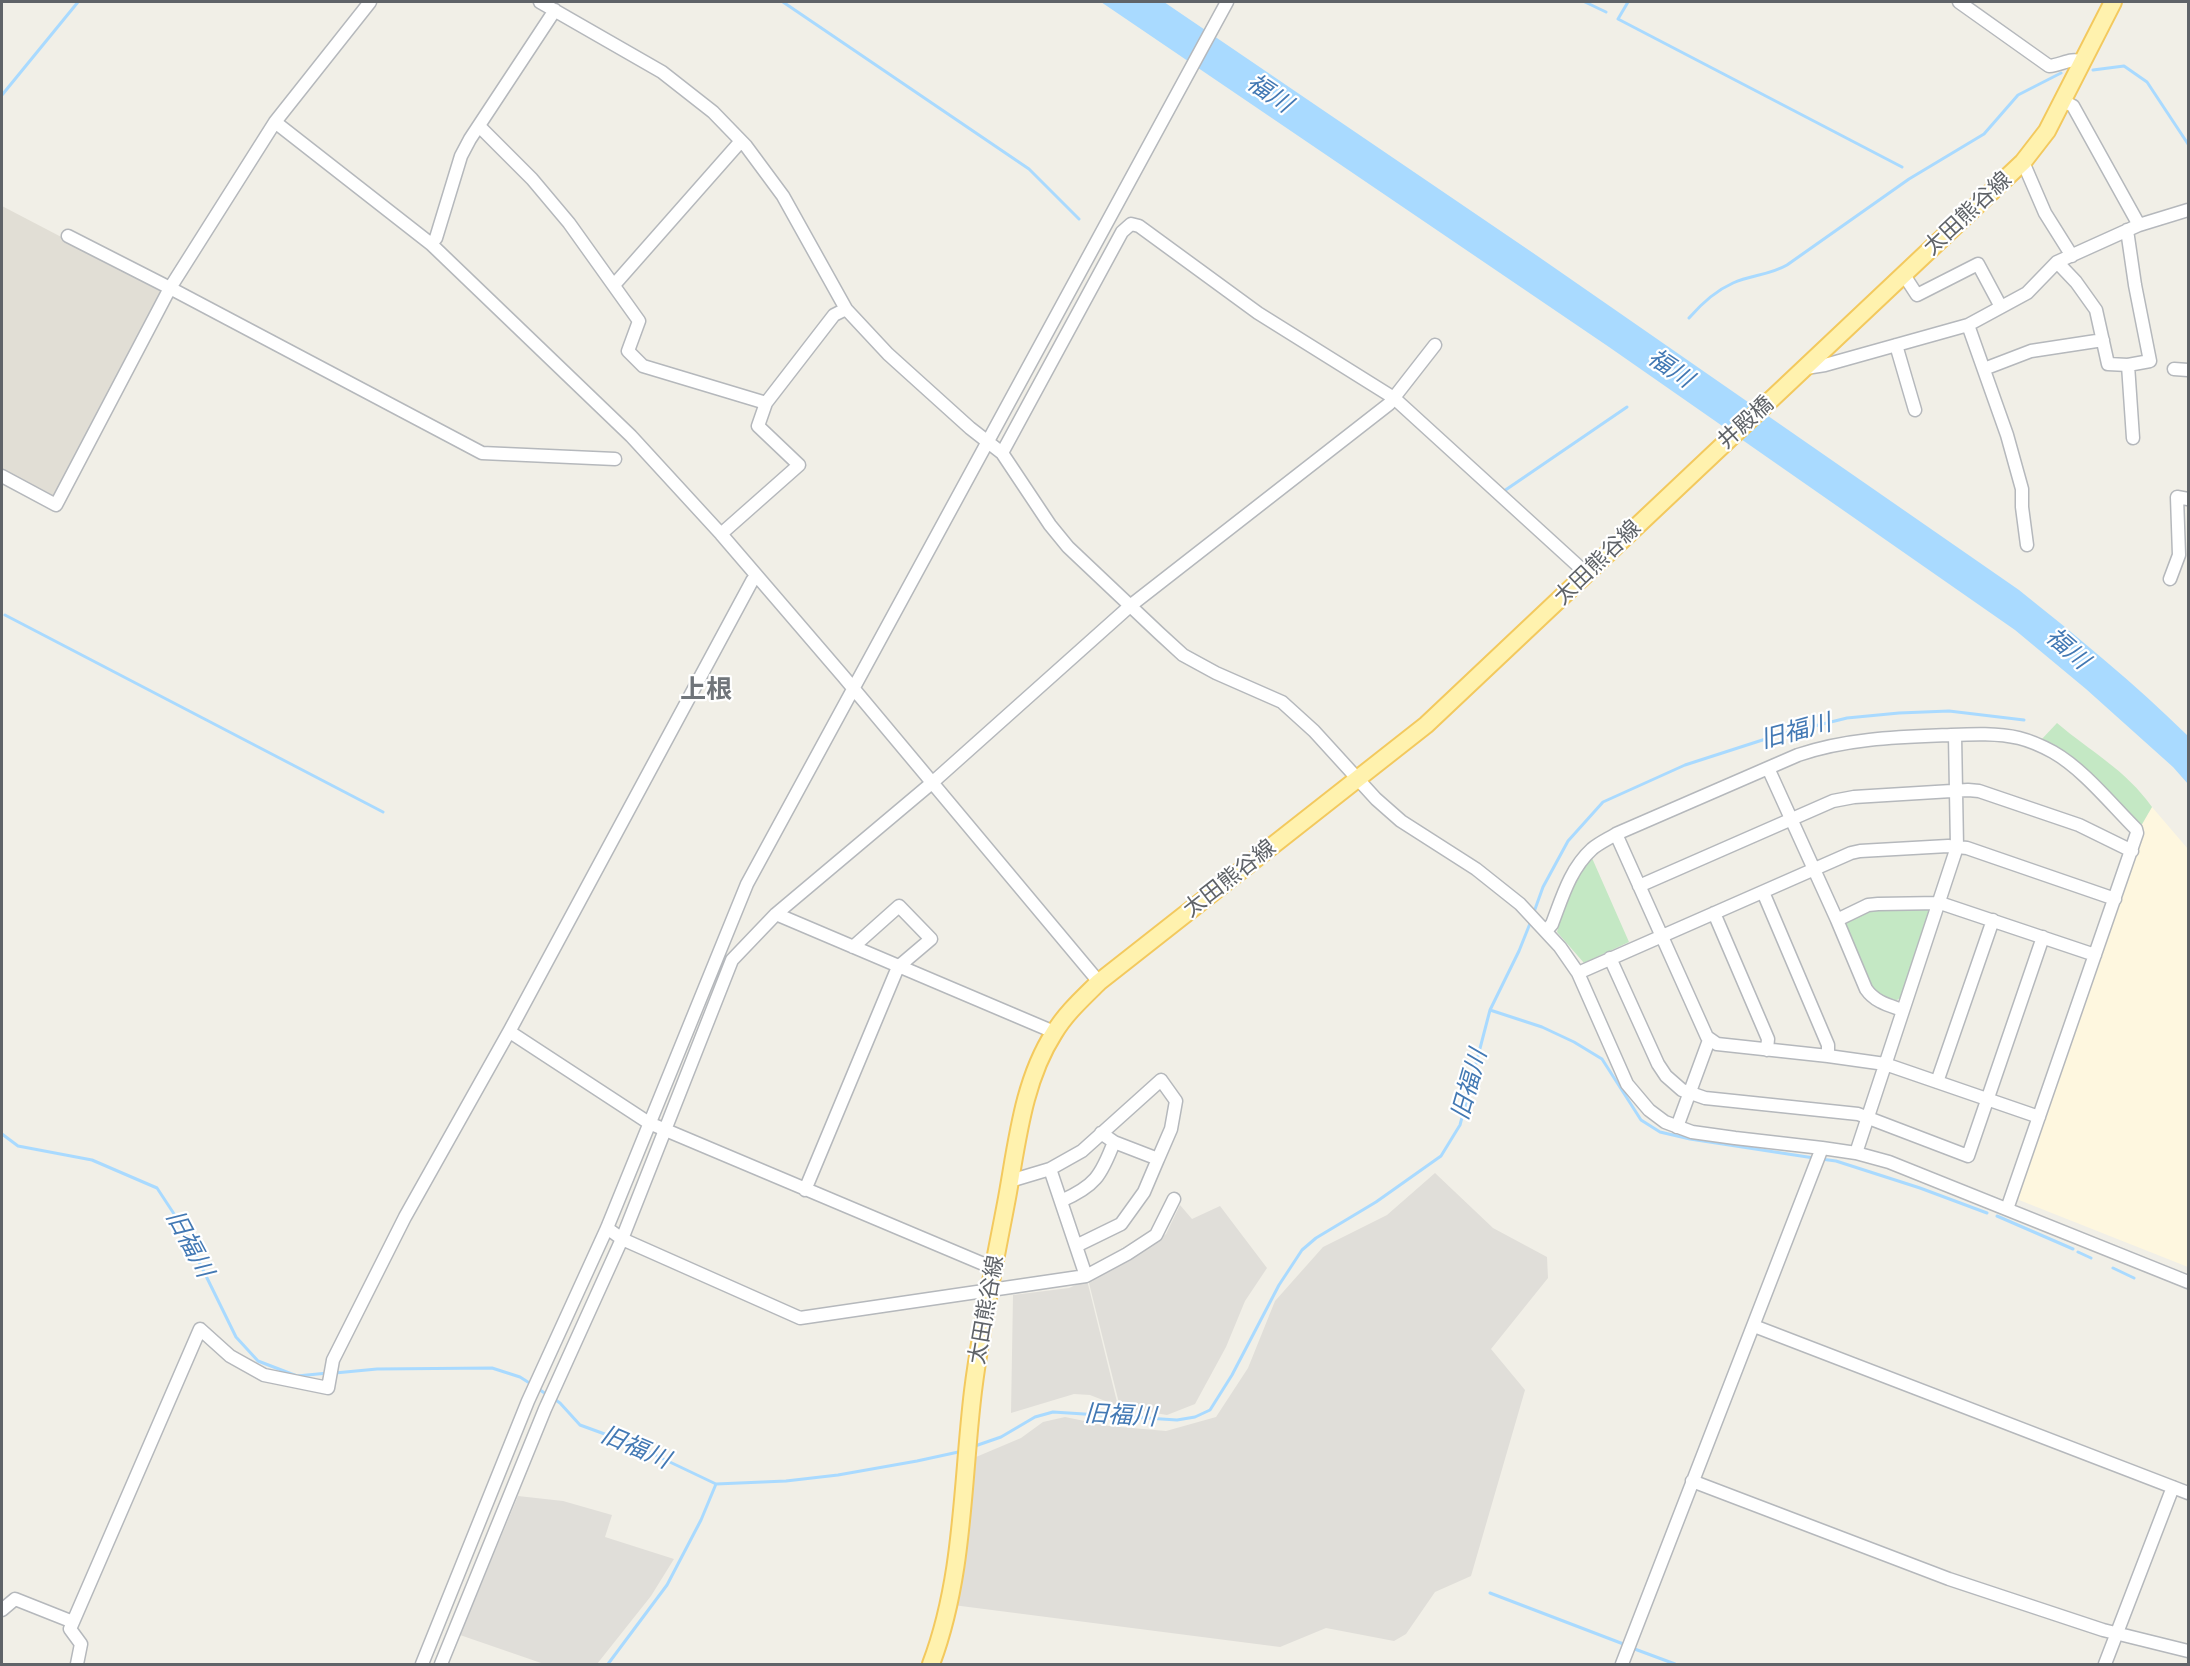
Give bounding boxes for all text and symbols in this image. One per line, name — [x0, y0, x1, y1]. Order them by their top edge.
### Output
water label: 福川 — [1241, 69, 1297, 119]
street label: 太田熊谷線 — [1919, 167, 2017, 261]
water label: 福川 — [1642, 344, 1698, 394]
street label: 井殿橋 — [1713, 391, 1779, 455]
street label: 太田熊谷線 — [1549, 515, 1647, 611]
water label: 福川 — [2039, 622, 2095, 676]
district label: 上根 — [680, 675, 732, 707]
water label: 旧福川 — [1757, 709, 1835, 755]
street label: 太田熊谷線 — [1179, 835, 1281, 923]
water label: 旧福川 — [1446, 1046, 1494, 1124]
water label: 旧福川 — [159, 1205, 219, 1283]
street label: 太田熊谷線 — [964, 1254, 1010, 1366]
water label: 旧福川 — [1083, 1400, 1157, 1432]
water label: 旧福川 — [596, 1421, 674, 1475]

